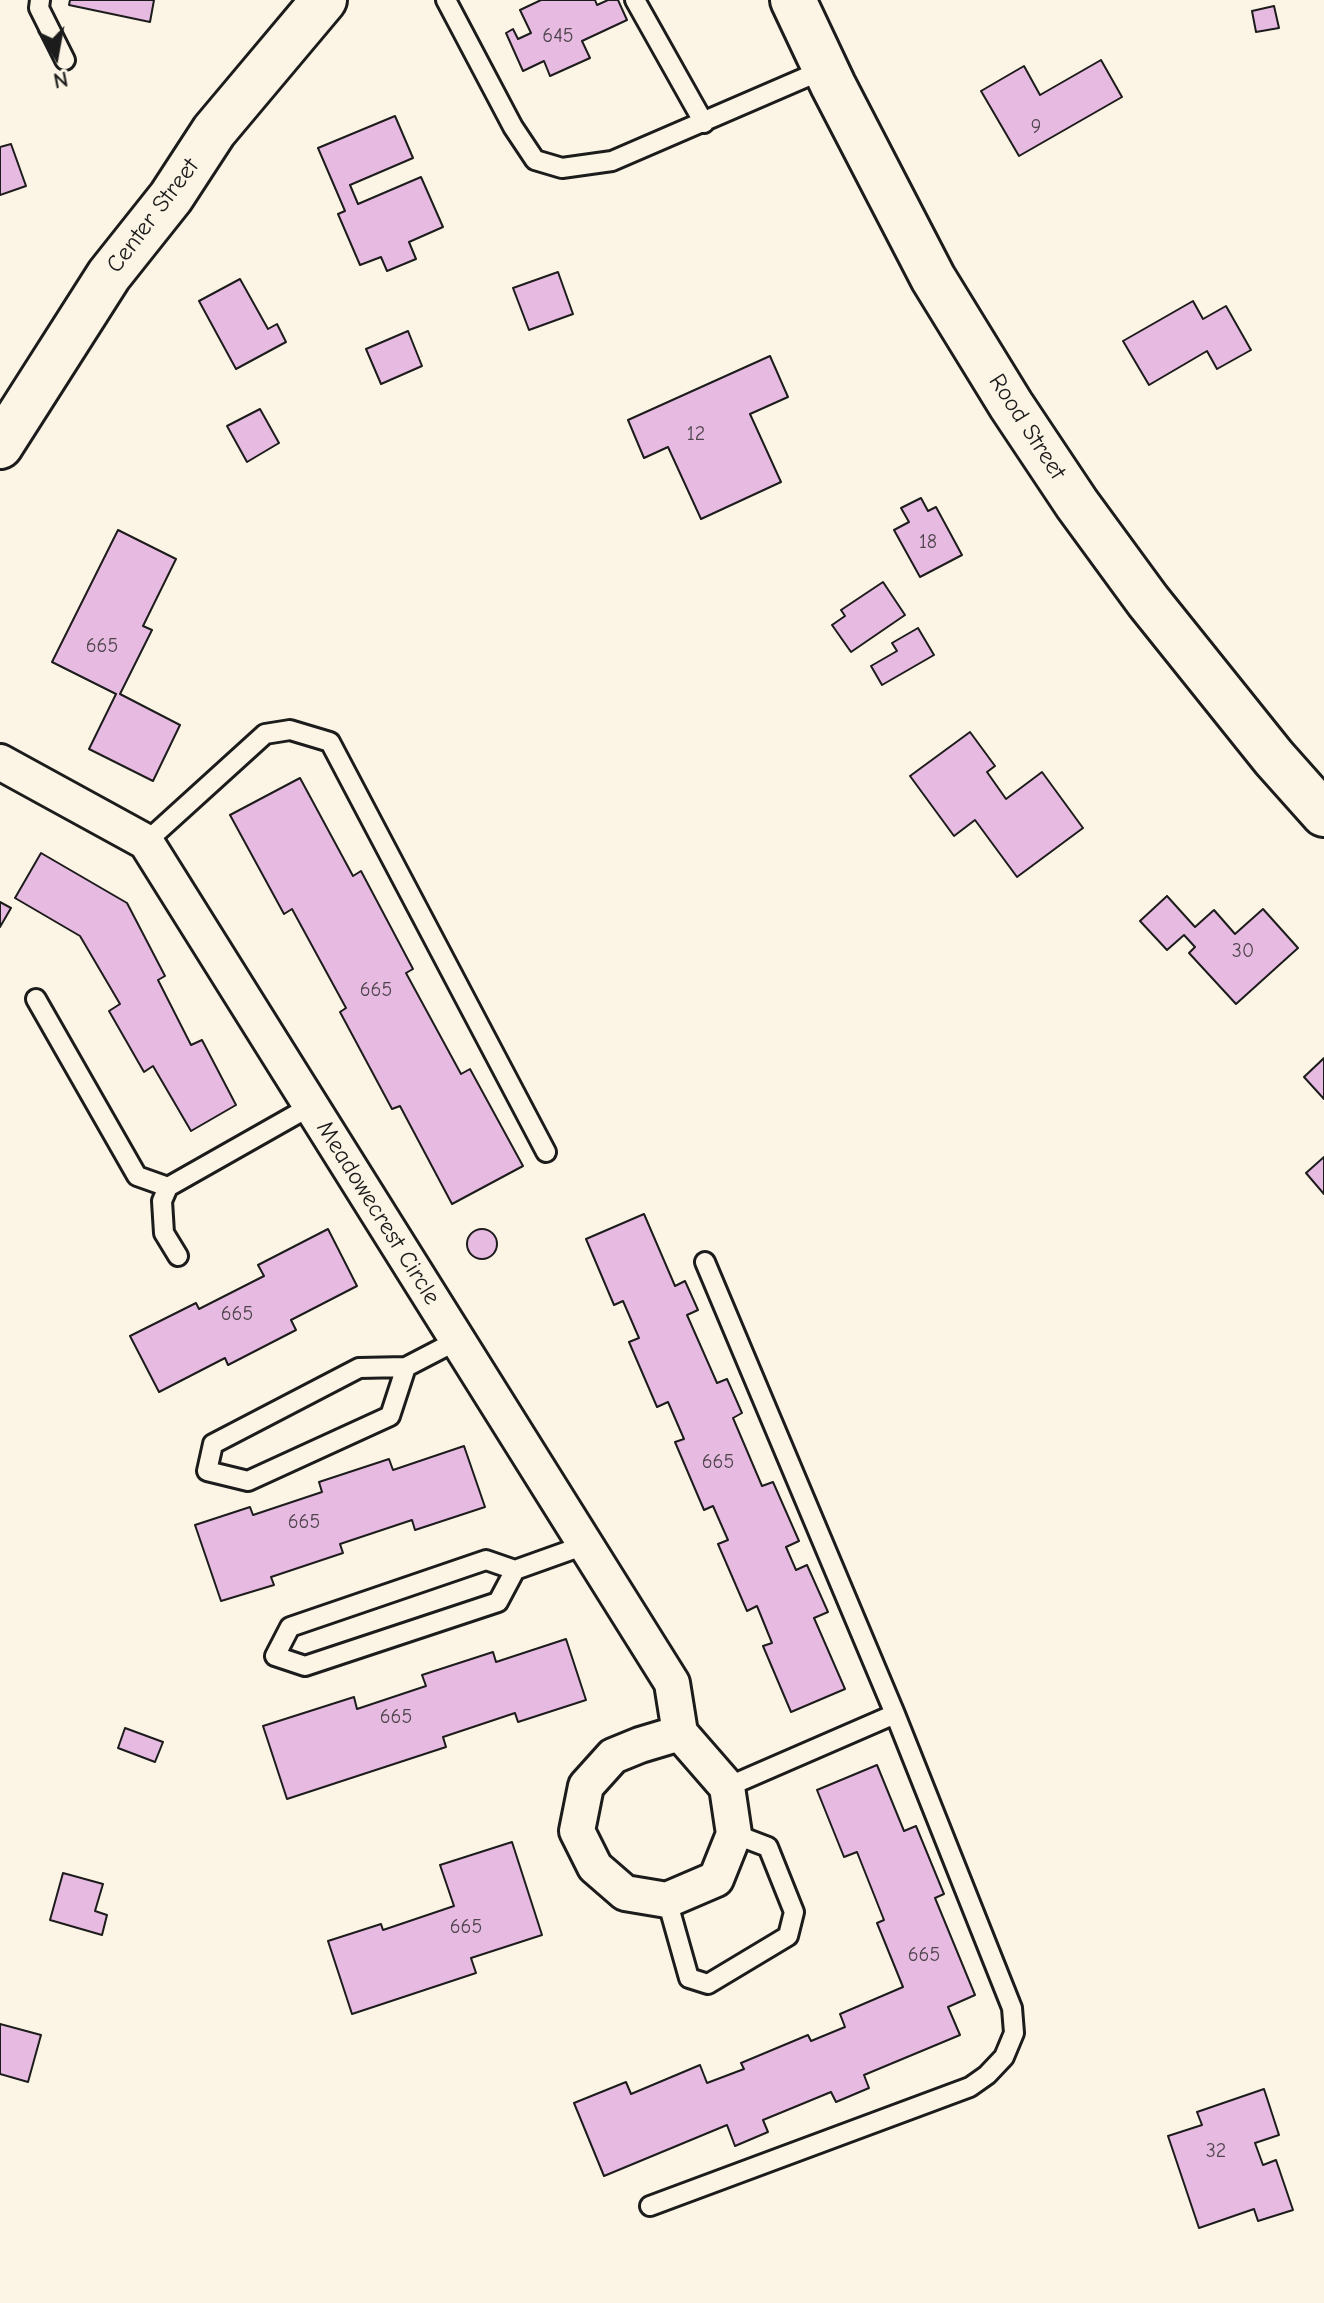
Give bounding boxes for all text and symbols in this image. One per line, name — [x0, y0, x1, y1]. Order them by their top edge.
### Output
north arrow — [16, 16, 96, 96]
house number: 645 — [542, 24, 574, 48]
text: N — [51, 65, 70, 94]
house number: 9 — [1031, 115, 1041, 139]
street label: Center Street — [101, 153, 205, 279]
street label: Rood Street — [982, 369, 1072, 485]
house number: 12 — [687, 422, 705, 446]
house number: 18 — [919, 530, 937, 554]
house number: 665 — [86, 634, 118, 658]
house number: 30 — [1232, 939, 1254, 963]
house number: 665 — [360, 978, 392, 1002]
street label: Meadowecrest Circle — [310, 1116, 446, 1310]
house number: 665 — [221, 1302, 253, 1326]
house number: 665 — [702, 1450, 734, 1474]
house number: 665 — [288, 1510, 320, 1534]
house number: 665 — [380, 1705, 412, 1729]
house number: 665 — [450, 1915, 482, 1939]
house number: 665 — [908, 1943, 940, 1967]
house number: 32 — [1206, 2139, 1226, 2163]

